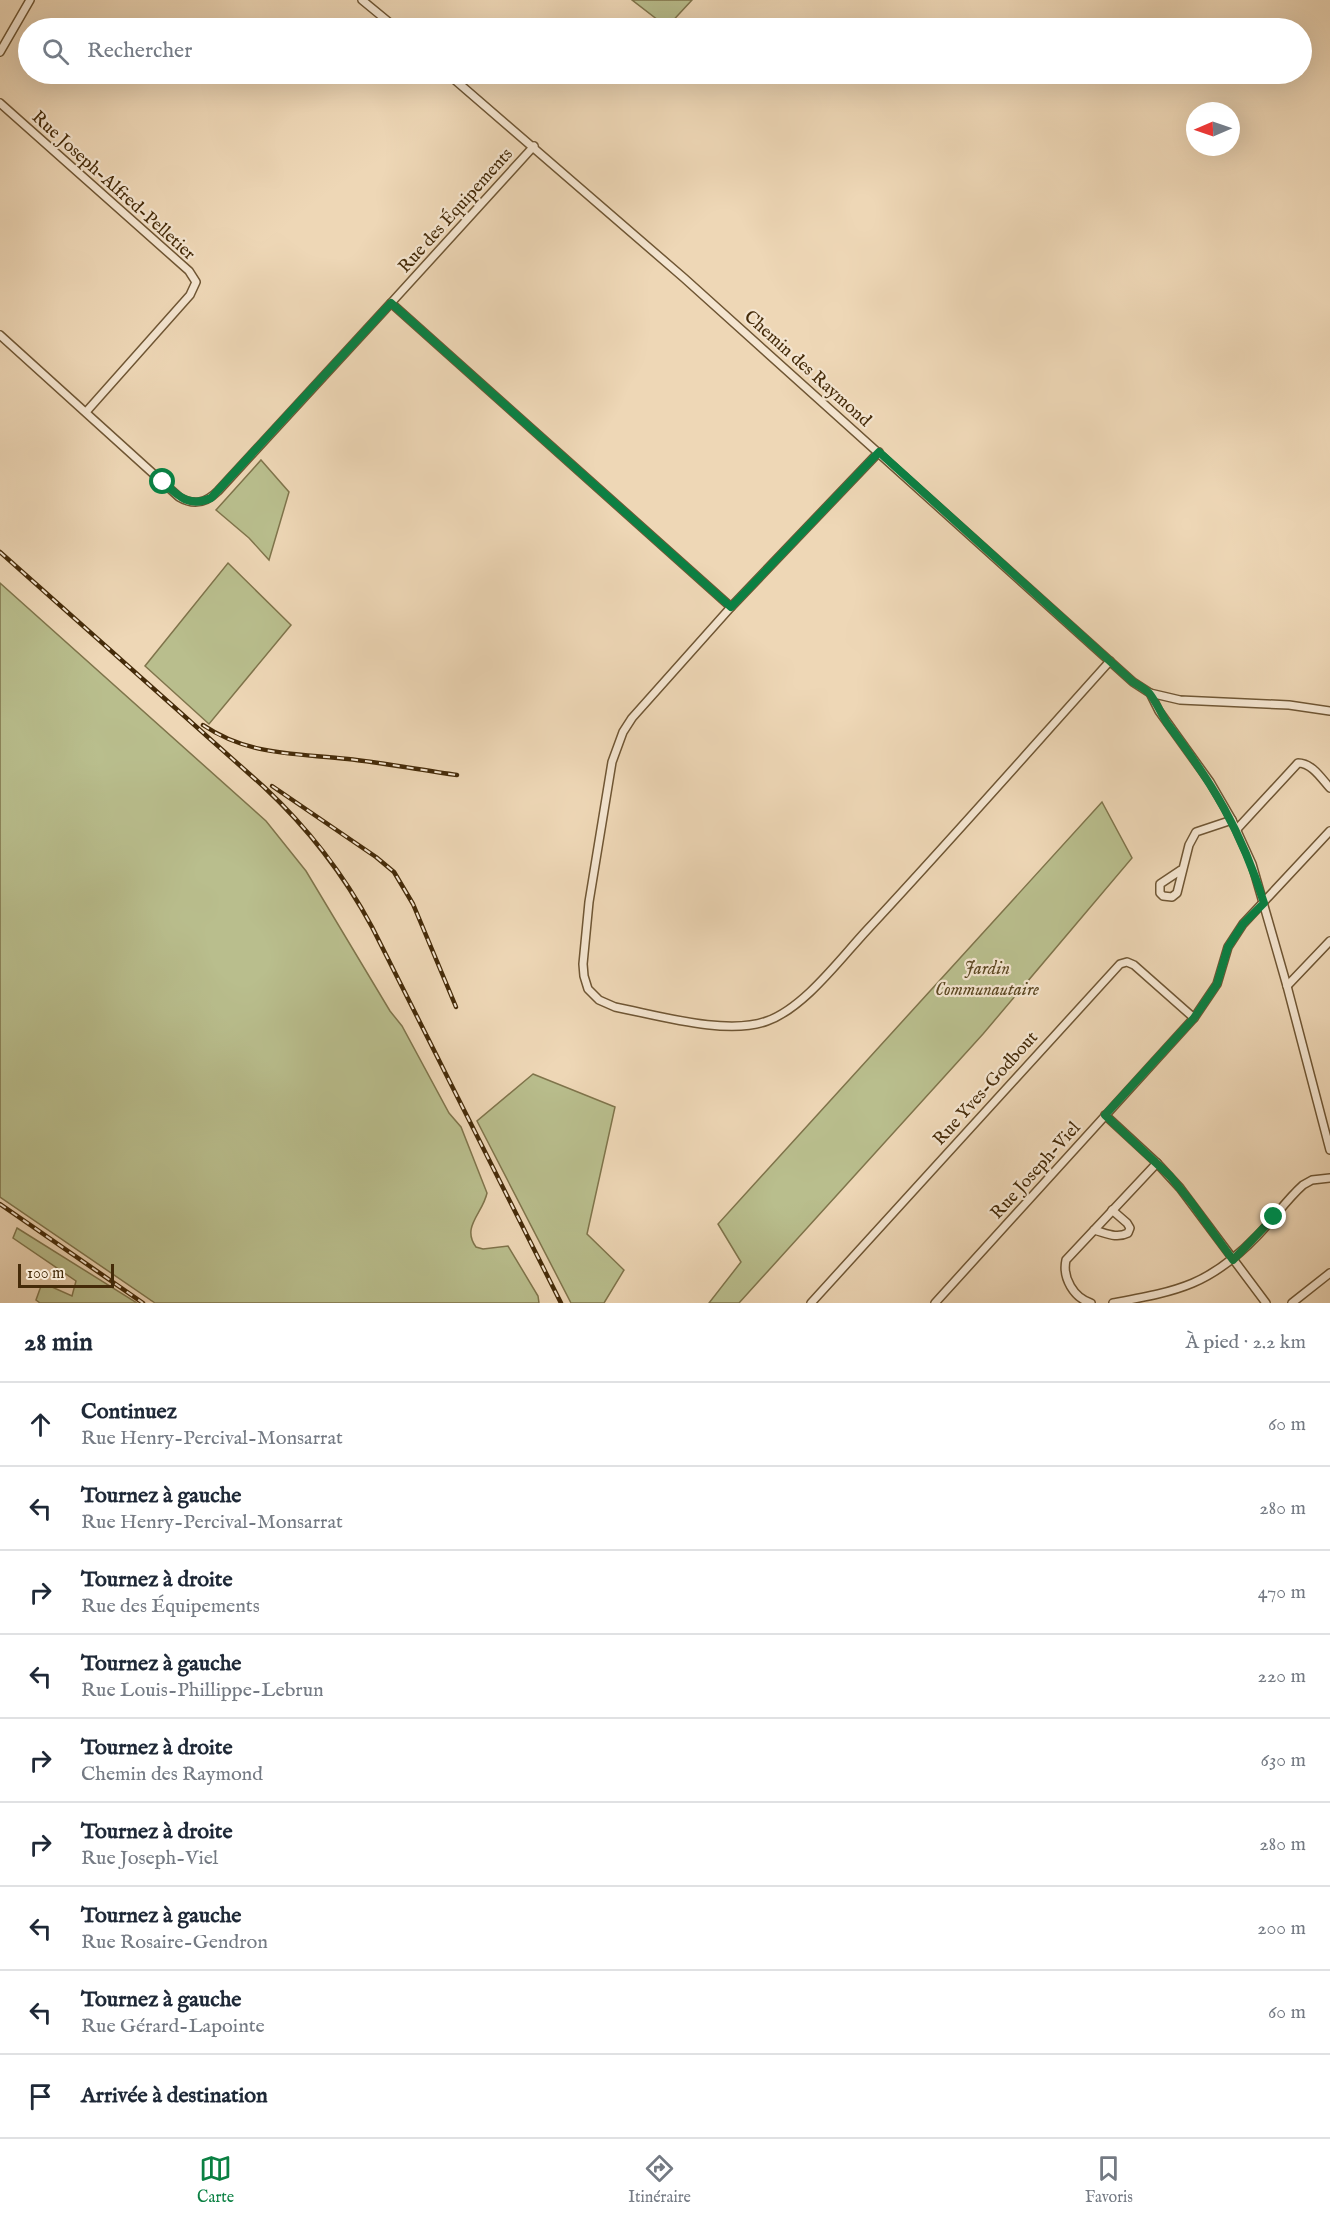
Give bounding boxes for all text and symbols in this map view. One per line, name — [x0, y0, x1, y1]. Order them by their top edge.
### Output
search box — [18, 18, 1312, 84]
icon: search — [39, 35, 72, 68]
text: Rechercher — [87, 37, 192, 65]
north arrow — [1186, 102, 1240, 156]
street label: Rue Joseph-Alfred-Pelletier — [26, 106, 200, 266]
street label: Rue des Équipements — [392, 142, 518, 278]
street label: Chemin des Raymond — [738, 306, 876, 433]
route start — [149, 468, 175, 494]
park label: Jardin Communautaire — [935, 958, 1039, 1002]
street label: Rue Yves-Godbout — [929, 1027, 1044, 1151]
street label: Rue Joseph-Viel — [986, 1117, 1086, 1225]
route end — [1260, 1203, 1286, 1229]
scale bar — [18, 1261, 114, 1288]
text: 100 m — [27, 1264, 64, 1284]
text: 28 min — [24, 1326, 93, 1359]
text: À pied · 2.2 km — [1186, 1330, 1306, 1355]
text: Continuez — [81, 1398, 177, 1426]
icon: ahead — [24, 1408, 57, 1441]
text: 60 m — [1268, 1412, 1306, 1437]
text: Rue Henry-Percival-Monsarrat — [81, 1426, 343, 1451]
text: Tournez à gauche — [81, 1482, 241, 1510]
icon: left — [24, 1492, 57, 1525]
text: 280 m — [1259, 1496, 1306, 1521]
text: Rue Henry-Percival-Monsarrat — [81, 1510, 343, 1535]
text: Tournez à droite — [81, 1566, 232, 1594]
icon: right — [24, 1576, 57, 1609]
text: 470 m — [1258, 1580, 1306, 1605]
text: Rue des Équipements — [81, 1594, 260, 1619]
text: Tournez à gauche — [81, 1650, 241, 1678]
icon: left — [24, 1660, 57, 1693]
text: 220 m — [1258, 1664, 1306, 1689]
text: Rue Louis-Phillippe-Lebrun — [81, 1678, 324, 1703]
text: Tournez à droite — [81, 1734, 232, 1762]
icon: right — [24, 1744, 57, 1777]
text: 630 m — [1260, 1748, 1306, 1773]
text: Chemin des Raymond — [81, 1762, 263, 1787]
text: Tournez à droite — [81, 1818, 232, 1846]
icon: right — [24, 1828, 57, 1861]
text: 280 m — [1259, 1832, 1306, 1857]
text: Rue Joseph-Viel — [81, 1846, 218, 1871]
text: Tournez à gauche — [81, 1902, 241, 1930]
icon: left — [24, 1912, 57, 1945]
text: 200 m — [1257, 1916, 1306, 1941]
text: Rue Rosaire-Gendron — [81, 1930, 268, 1955]
text: Tournez à gauche — [81, 1986, 241, 2014]
icon: left — [24, 1996, 57, 2029]
text: 60 m — [1268, 2000, 1306, 2025]
text: Rue Gérard-Lapointe — [81, 2014, 265, 2039]
icon: arrive — [24, 2080, 57, 2113]
text: Arrivée à destination — [81, 2082, 268, 2110]
tab: Carte — [197, 2152, 234, 2208]
tab: Itinéraire — [628, 2152, 691, 2208]
tab: Favoris — [1085, 2152, 1133, 2208]

